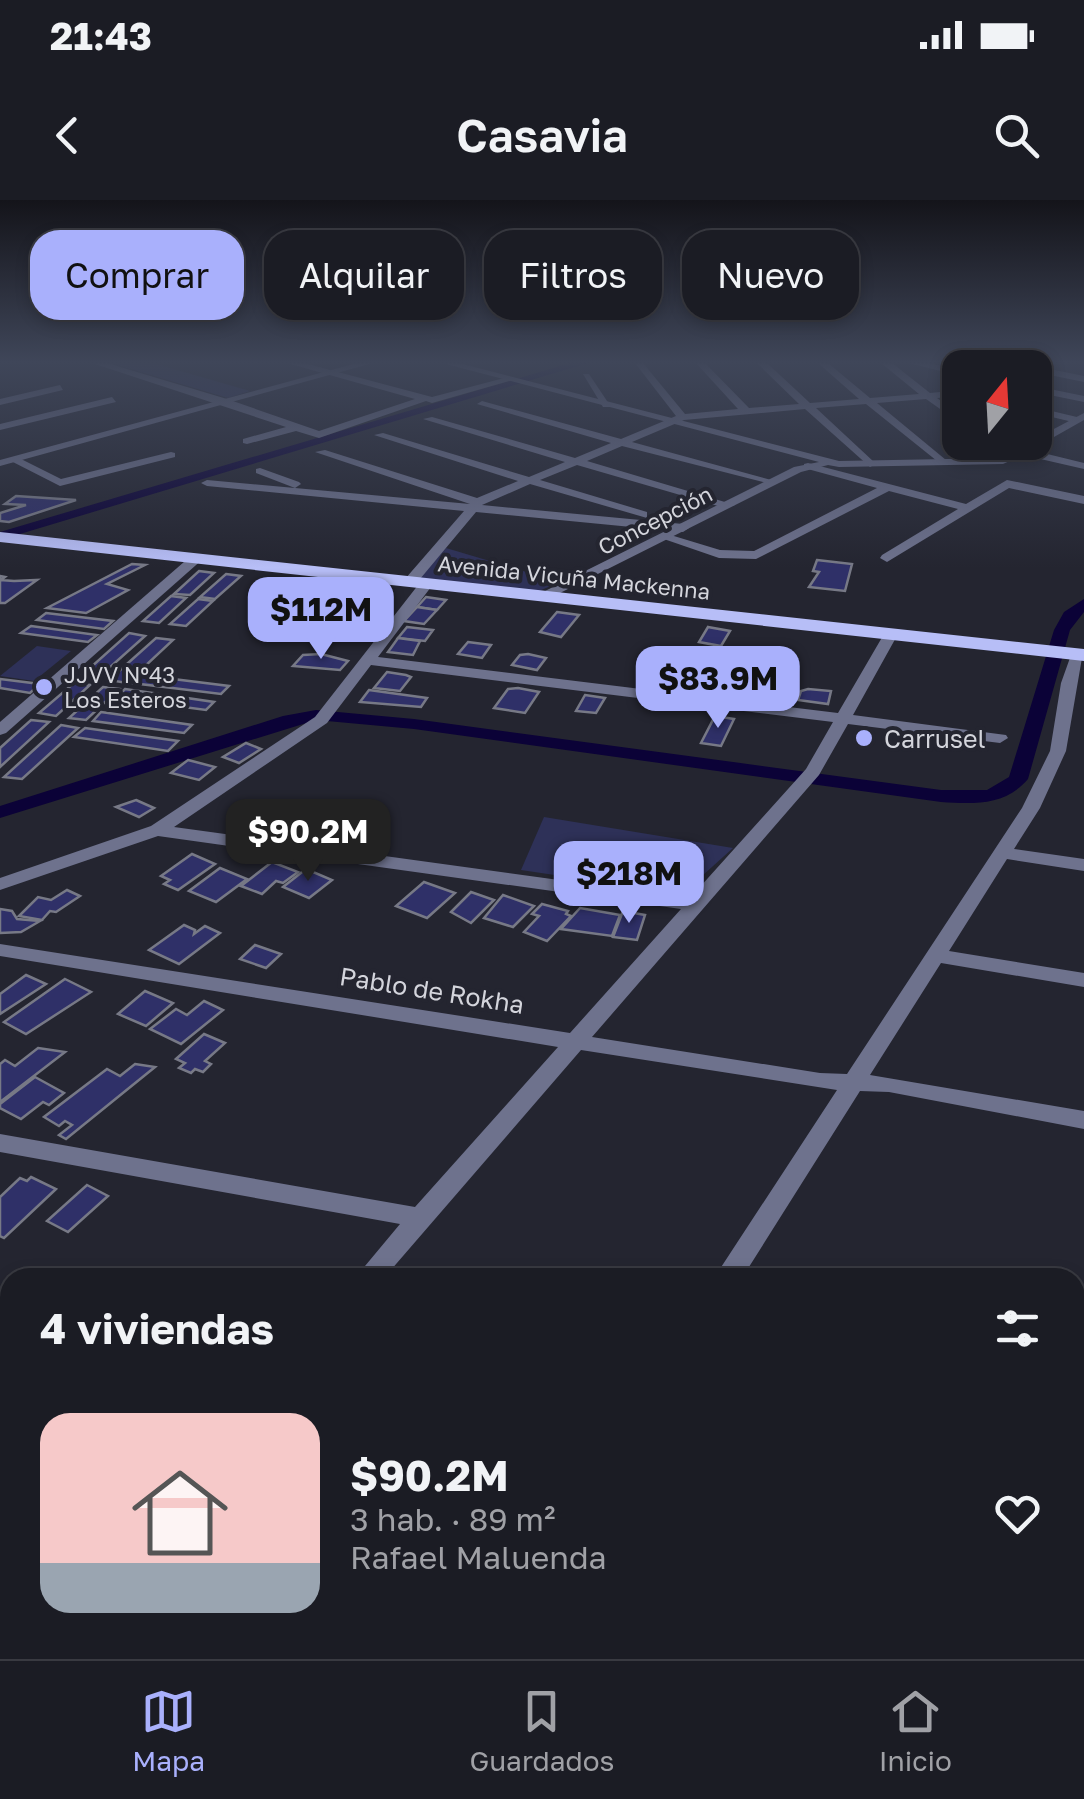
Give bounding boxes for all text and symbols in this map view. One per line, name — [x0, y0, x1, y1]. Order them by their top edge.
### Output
text: 21:43 — [50, 13, 152, 58]
icon: back — [40, 108, 95, 163]
text: Casavia — [456, 108, 628, 162]
icon: search — [989, 108, 1044, 163]
chip: Comprar — [30, 230, 244, 320]
chip: Alquilar — [264, 230, 464, 320]
chip: Filtros — [484, 230, 662, 320]
chip: Nuevo — [682, 230, 859, 320]
north arrow — [942, 350, 1052, 460]
map controls — [942, 350, 1052, 460]
street label: Concepción — [593, 480, 717, 560]
street label: Avenida Vicuña Mackenna — [436, 549, 712, 605]
pin: $112M — [251, 577, 391, 662]
text: $112M — [270, 590, 372, 628]
pin: $83.9M — [637, 646, 799, 731]
text: $83.9M — [658, 659, 778, 697]
place label: JJVV Nº43 Los Esteros — [64, 661, 187, 713]
marker: JJVV Nº43 Los Esteros — [33, 676, 55, 698]
place label: Carrusel — [884, 723, 986, 754]
marker: Carrusel — [853, 727, 875, 749]
pin: $90.2M — [227, 799, 389, 884]
text: $90.2M — [248, 812, 368, 850]
pin: $218M — [559, 841, 699, 926]
text: $218M — [576, 854, 682, 892]
street label: Pablo de Rokha — [338, 960, 526, 1020]
icon: filters — [990, 1301, 1045, 1356]
text: 4 viviendas — [40, 1303, 274, 1353]
text: $90.2M — [350, 1450, 509, 1500]
icon: home — [120, 1453, 240, 1573]
icon: heart — [990, 1486, 1045, 1541]
text: 3 hab. · 89 m² — [350, 1500, 555, 1538]
text: Rafael Maluenda — [350, 1538, 607, 1576]
tab: Mapa — [132, 1684, 205, 1777]
tab: Guardados — [469, 1684, 614, 1777]
tab: Inicio — [879, 1684, 952, 1777]

